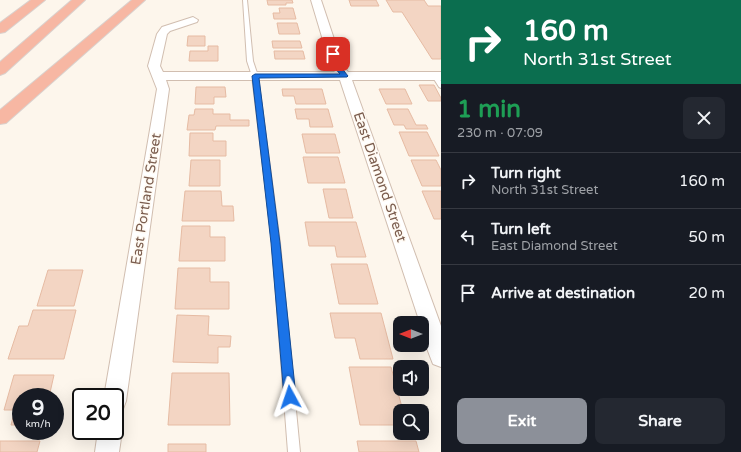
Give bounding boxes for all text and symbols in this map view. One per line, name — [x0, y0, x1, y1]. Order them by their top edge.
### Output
text: 160 m — [523, 14, 609, 48]
icon: right — [457, 16, 509, 68]
pin — [316, 37, 350, 71]
icon: arrive — [322, 43, 344, 65]
text: North 31st Street — [523, 48, 672, 70]
text: 1 min — [457, 95, 521, 124]
button: close — [683, 97, 725, 139]
street label: East Diamond Street — [350, 110, 410, 245]
text: 230 m · 07:09 — [457, 125, 543, 141]
street label: East Portland Street — [127, 131, 165, 266]
text: Turn right — [491, 164, 561, 182]
icon: right — [457, 170, 479, 192]
text: 160 m — [679, 172, 725, 190]
text: North 31st Street — [491, 182, 598, 198]
text: Turn left — [491, 220, 551, 238]
icon: left — [457, 226, 479, 248]
text: 50 m — [688, 228, 725, 246]
text: East Diamond Street — [491, 238, 618, 254]
icon: arrive — [457, 282, 479, 304]
text: Arrive at destination — [491, 284, 635, 302]
text: 20 m — [688, 284, 725, 302]
north arrow — [393, 316, 429, 352]
map controls — [393, 316, 429, 440]
button: sound — [393, 360, 429, 396]
position arrow — [269, 376, 311, 418]
speed limit sign: 20 — [72, 388, 124, 440]
text: 9 — [32, 397, 44, 421]
button: Exit — [457, 398, 587, 444]
button: Share — [595, 398, 725, 444]
button: search — [393, 404, 429, 440]
text: km/h — [25, 418, 51, 430]

